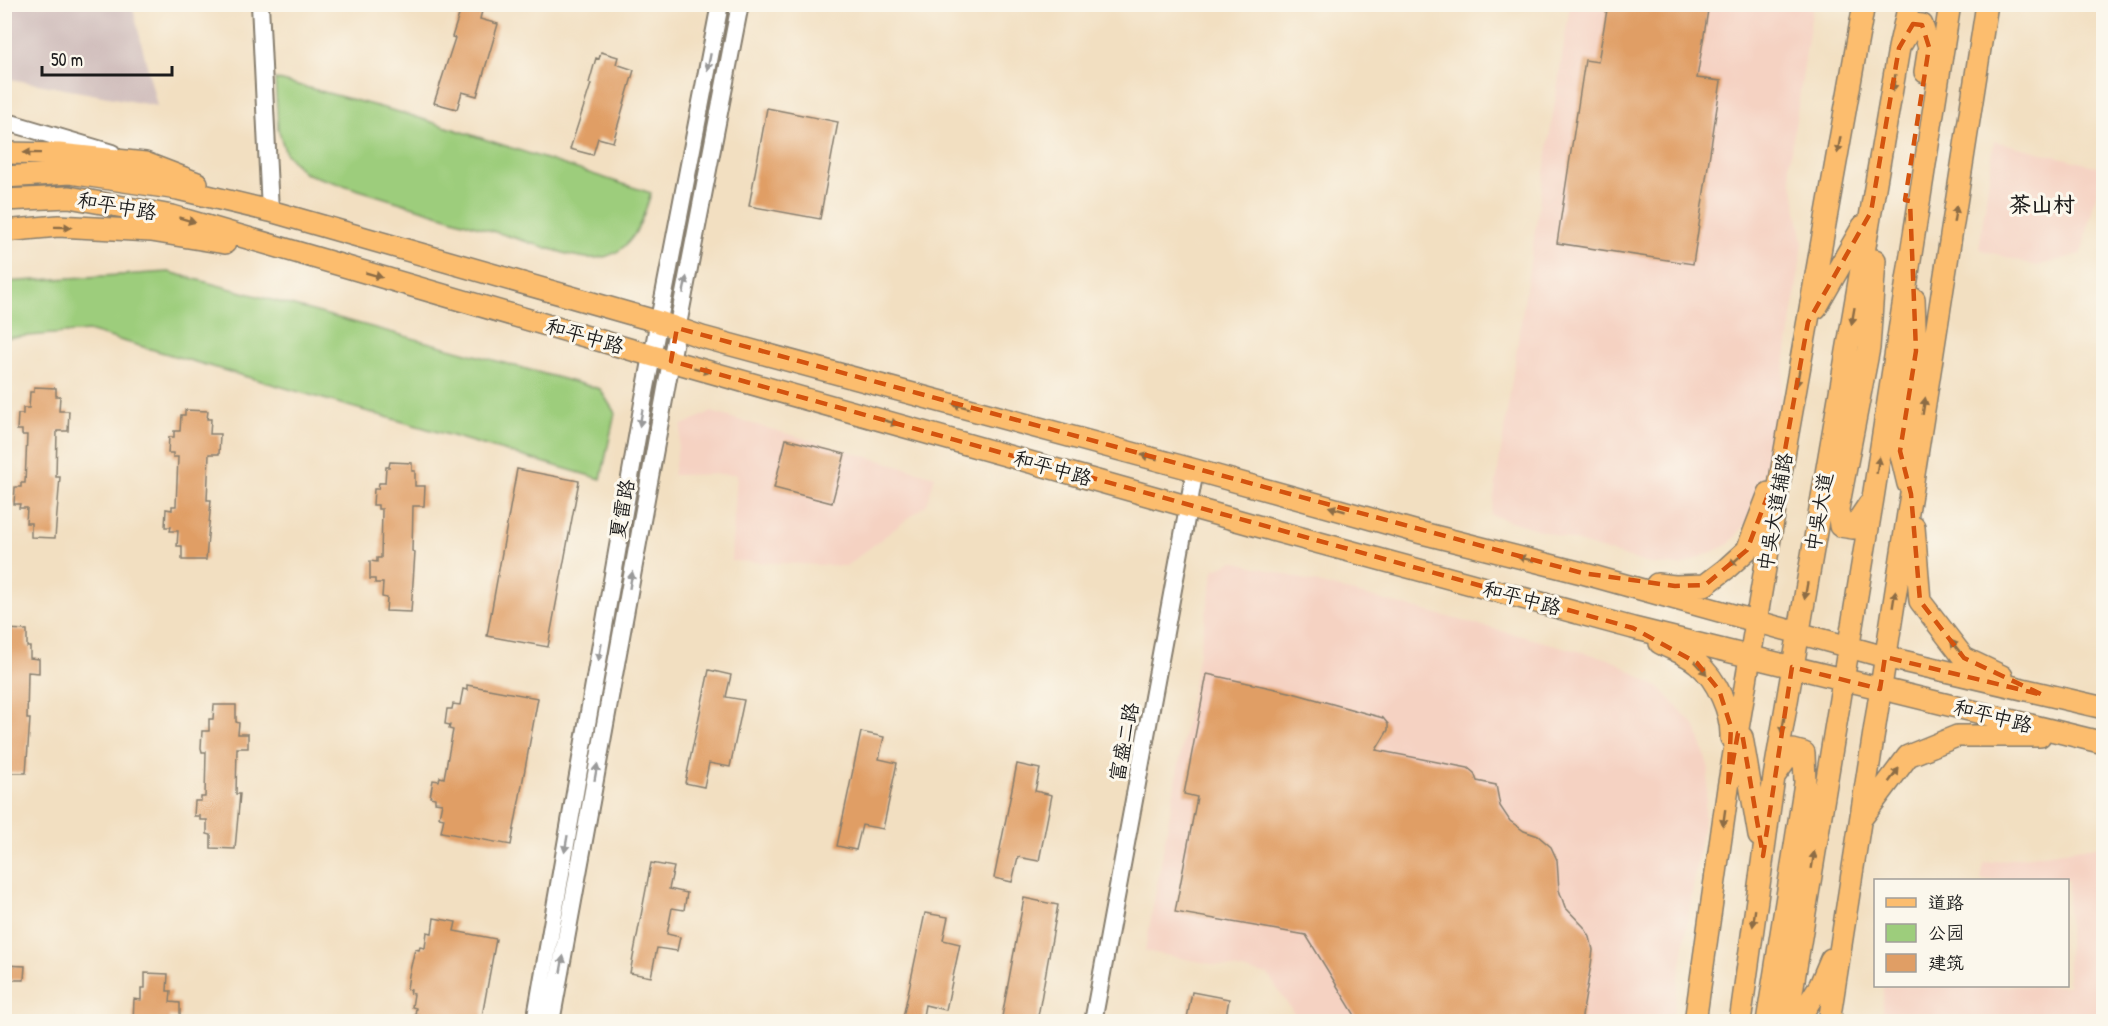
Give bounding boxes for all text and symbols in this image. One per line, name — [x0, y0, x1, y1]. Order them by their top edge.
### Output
scale bar — [42, 39, 172, 77]
text: 50 m — [51, 47, 83, 72]
one-way arrow — [704, 53, 713, 72]
one-way arrow — [1889, 73, 1898, 92]
one-way arrow — [1834, 135, 1843, 154]
one-way arrow — [22, 148, 41, 158]
street label: 和平中路 — [75, 185, 160, 226]
district label: 茶山村 — [2009, 189, 2075, 219]
one-way arrow — [1950, 204, 1959, 223]
one-way arrow — [178, 216, 196, 225]
one-way arrow — [53, 222, 72, 231]
one-way arrow — [365, 271, 383, 280]
one-way arrow — [681, 275, 690, 294]
one-way arrow — [1848, 307, 1857, 326]
street label: 和平中路 — [543, 312, 628, 360]
one-way arrow — [693, 365, 711, 375]
one-way arrow — [1793, 369, 1802, 388]
one-way arrow — [1920, 397, 1929, 416]
one-way arrow — [952, 401, 970, 411]
one-way arrow — [636, 409, 645, 428]
one-way arrow — [881, 418, 899, 427]
street label: 和平中路 — [1011, 444, 1096, 492]
street label: 中吴大道辅路 — [1751, 449, 1798, 573]
one-way arrow — [1140, 452, 1158, 461]
one-way arrow — [1874, 455, 1883, 474]
street label: 中吴大道 — [1798, 470, 1839, 554]
street label: 夏雷路 — [603, 476, 640, 541]
one-way arrow — [1328, 504, 1346, 514]
one-way arrow — [1516, 553, 1535, 563]
one-way arrow — [1729, 553, 1744, 566]
one-way arrow — [627, 570, 636, 589]
street label: 和平中路 — [1480, 574, 1565, 621]
one-way arrow — [1801, 582, 1810, 601]
one-way arrow — [1890, 589, 1899, 608]
one-way arrow — [1951, 640, 1963, 655]
one-way arrow — [595, 643, 604, 662]
one-way arrow — [1694, 661, 1708, 676]
street label: 和平中路 — [1951, 693, 2036, 739]
street label: 富盛二路 — [1103, 699, 1145, 784]
one-way arrow — [1778, 715, 1787, 734]
one-way arrow — [592, 762, 601, 781]
one-way arrow — [1888, 768, 1900, 784]
one-way arrow — [1719, 809, 1728, 828]
one-way arrow — [562, 835, 571, 854]
one-way arrow — [1809, 851, 1818, 870]
legend — [1874, 879, 2069, 987]
text: 道路 — [1928, 890, 1964, 915]
one-way arrow — [1750, 908, 1759, 927]
text: 公园 — [1928, 920, 1964, 945]
text: 建筑 — [1928, 950, 1964, 975]
one-way arrow — [558, 954, 567, 973]

